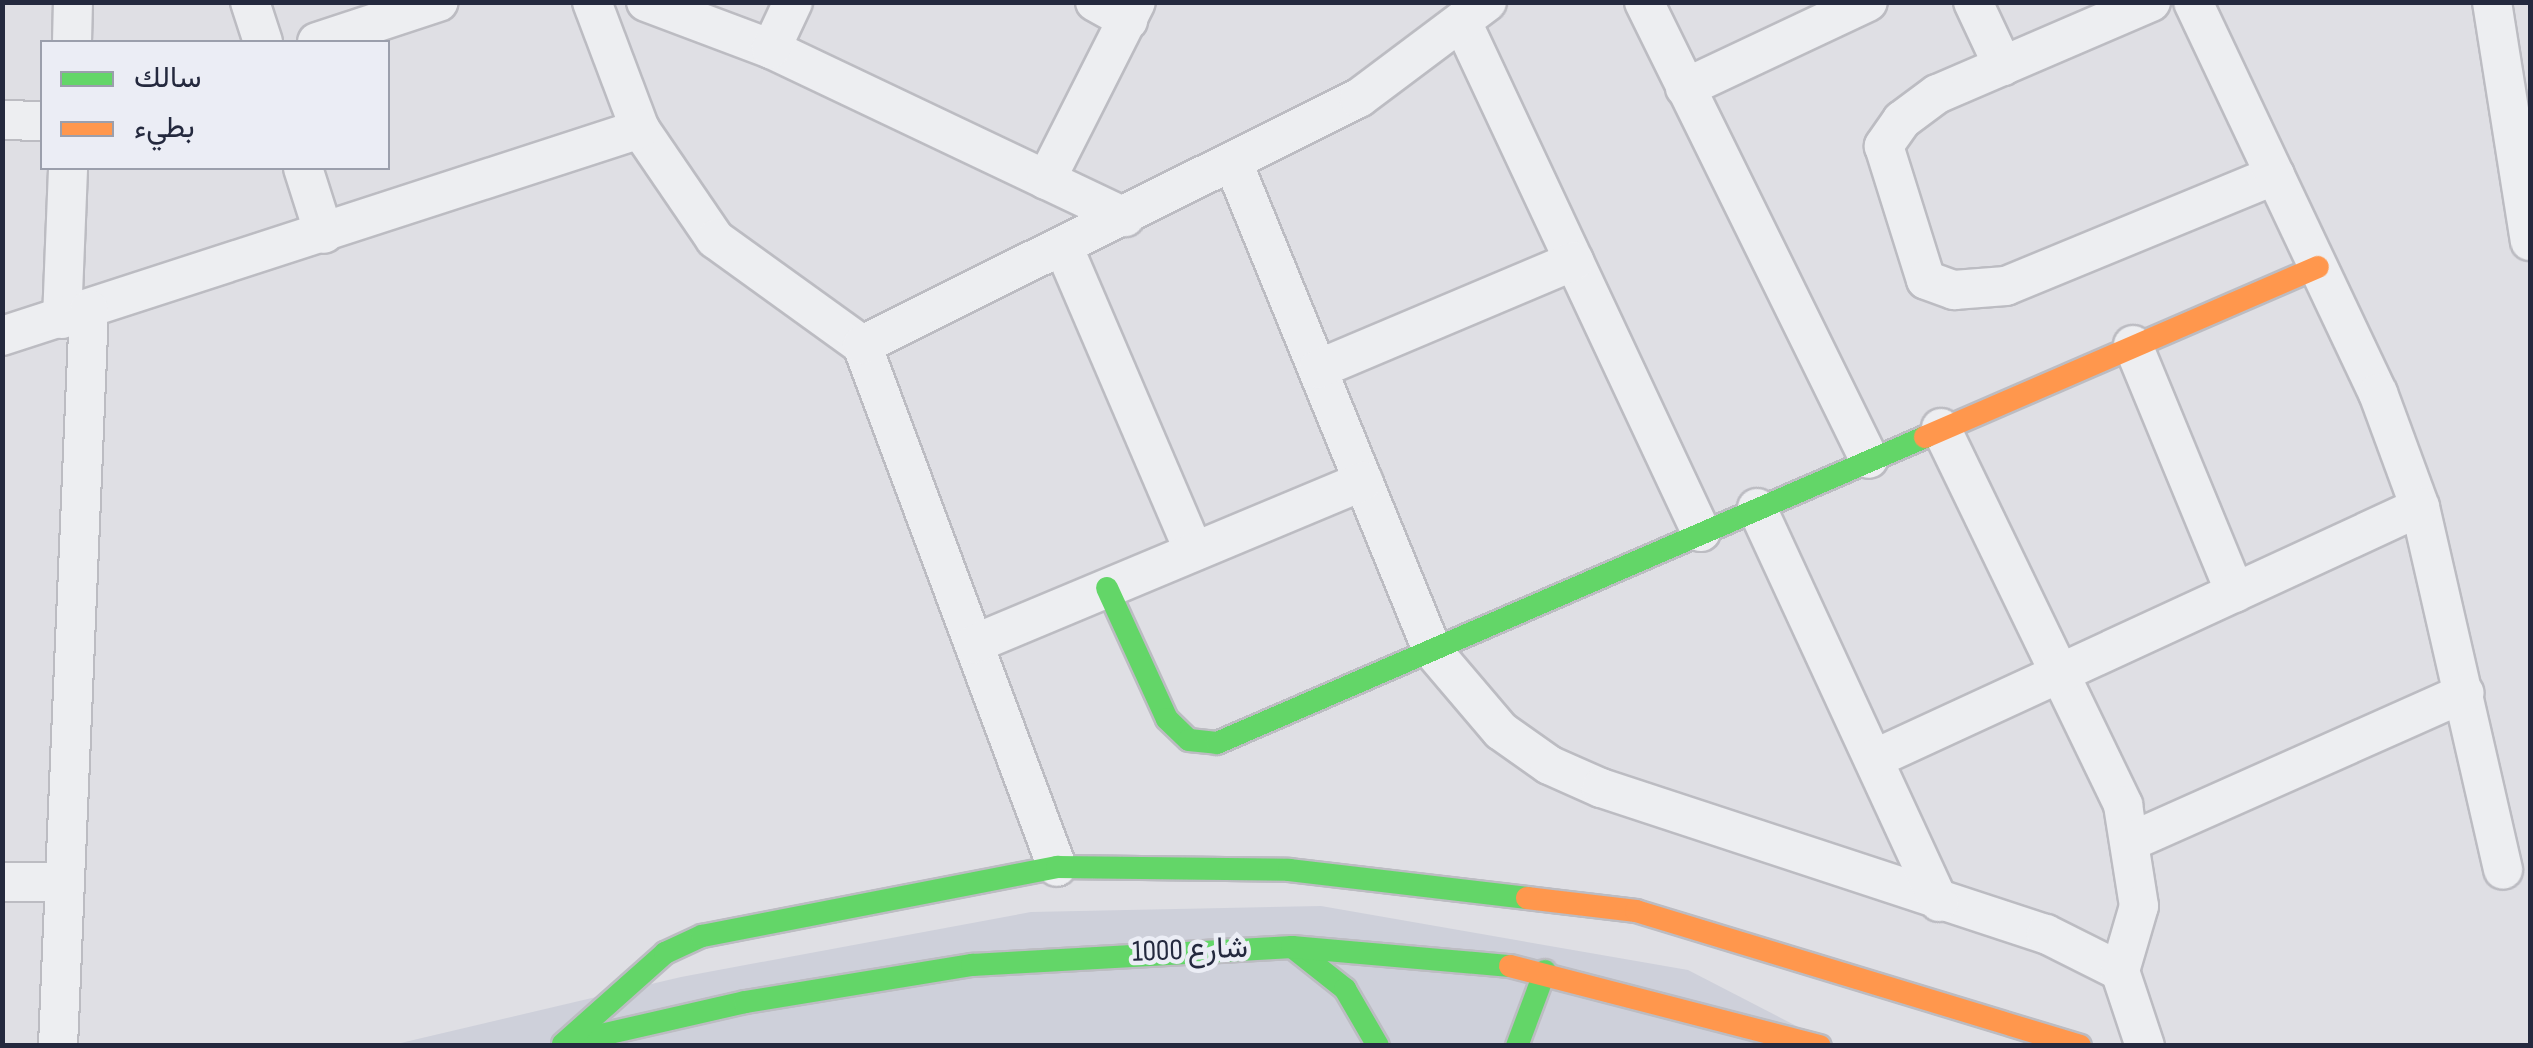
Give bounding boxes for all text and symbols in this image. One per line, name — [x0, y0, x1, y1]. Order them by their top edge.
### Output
legend — [40, 40, 390, 170]
text: سالك — [134, 60, 201, 96]
text: بطيء — [134, 110, 195, 146]
street label: شارع 1000 — [1132, 930, 1248, 970]

